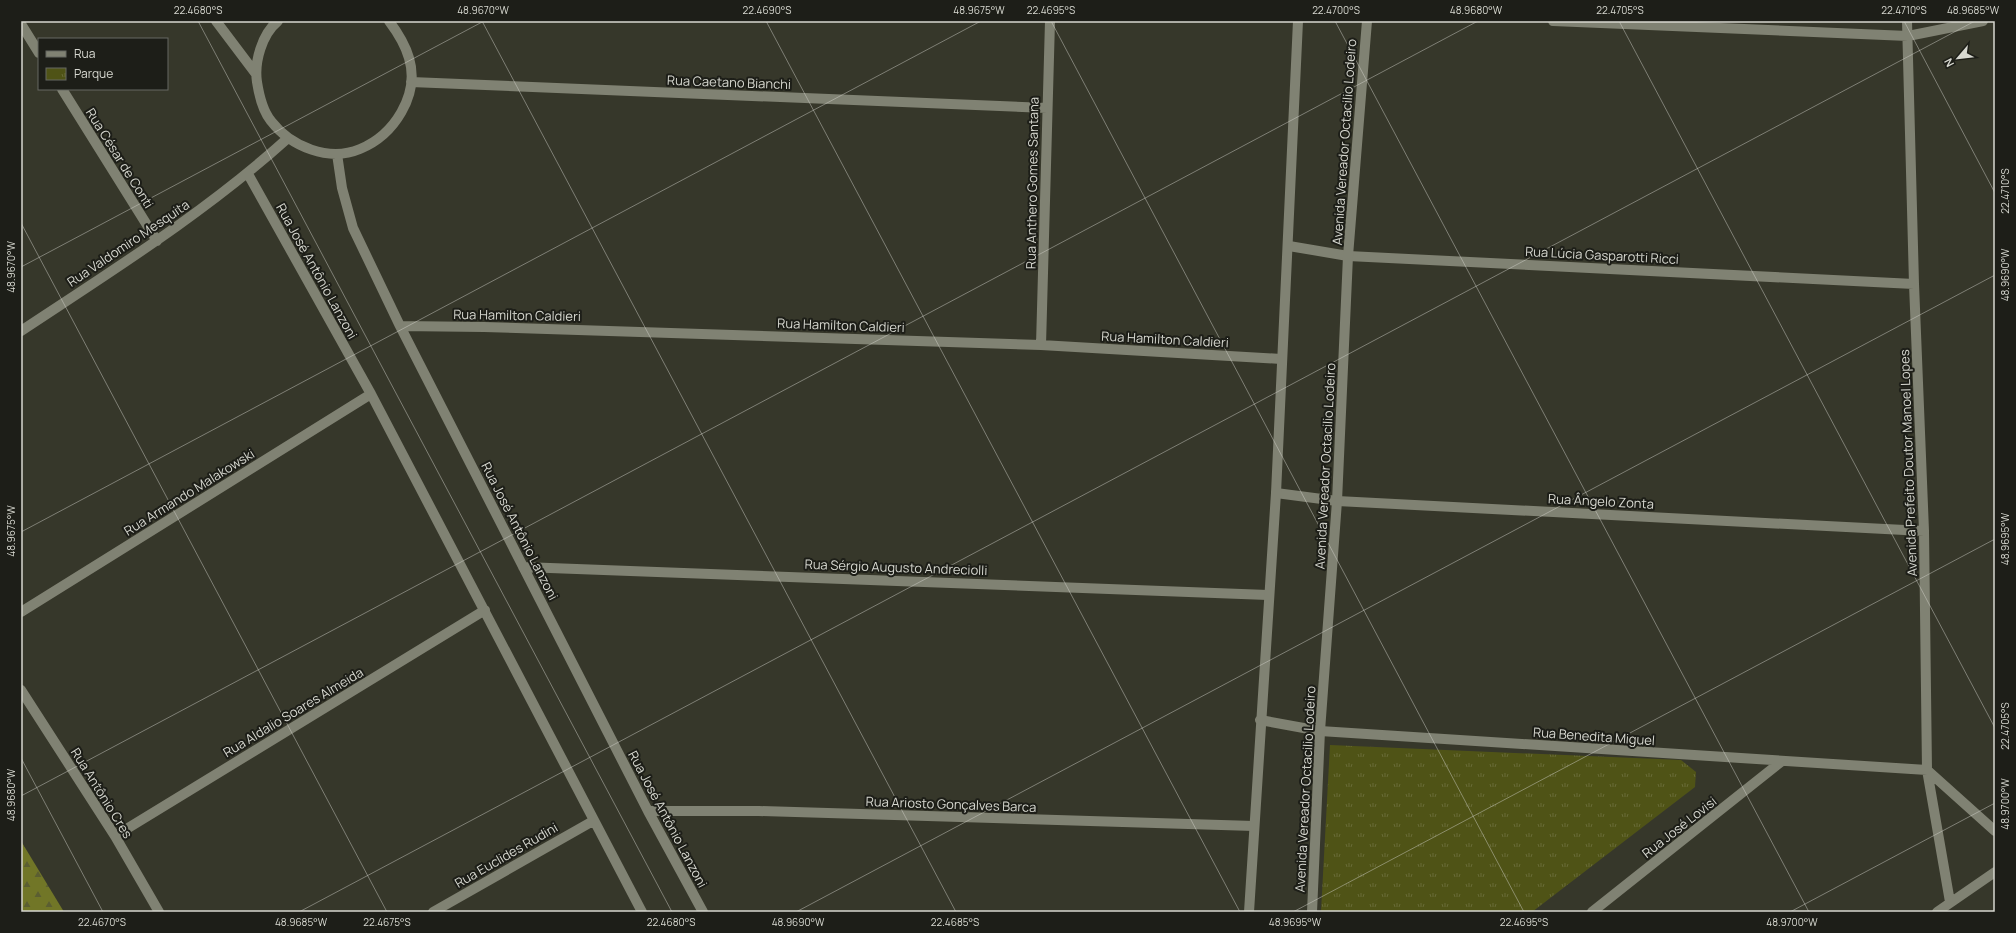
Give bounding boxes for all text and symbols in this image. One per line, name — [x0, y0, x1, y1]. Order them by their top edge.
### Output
text: 22.4680°S — [174, 3, 222, 17]
text: 48.9670°W — [457, 3, 509, 17]
text: 22.4690°S — [743, 3, 791, 17]
text: 48.9675°W — [953, 3, 1005, 17]
text: 22.4695°S — [1027, 3, 1075, 17]
text: 22.4700°S — [1312, 3, 1360, 17]
text: 48.9680°W — [1450, 3, 1503, 17]
text: 22.4705°S — [1596, 3, 1644, 17]
text: 22.4710°S — [1881, 3, 1927, 17]
text: 48.9685°W — [1947, 3, 2000, 17]
legend — [38, 38, 168, 90]
street label: Avenida Vereador Octacilio Lodeiro — [1328, 38, 1360, 246]
north arrow — [1938, 38, 1978, 78]
text: Rua — [74, 45, 95, 62]
text: N — [1940, 56, 1957, 70]
text: Parque — [74, 65, 113, 82]
street label: Rua Caetano Bianchi — [667, 71, 791, 93]
street label: Rua Anthero Gomes Santana — [1021, 97, 1043, 269]
street label: Rua César de Conti — [82, 105, 158, 211]
text: 22.4710°S — [1998, 168, 2012, 214]
street label: Rua Valdomiro Mesquita — [63, 195, 193, 291]
street label: Rua José Antônio Lanzoni — [272, 200, 362, 342]
text: 48.9670°W — [4, 241, 18, 293]
street label: Rua Lúcia Gasparotti Ricci — [1525, 242, 1679, 268]
text: 48.9690°W — [1998, 248, 2012, 301]
street label: Rua Hamilton Caldieri — [453, 305, 581, 325]
street label: Rua Hamilton Caldieri — [777, 314, 905, 336]
street label: Rua Hamilton Caldieri — [1101, 327, 1229, 351]
street label: Avenida Prefeito Doutor Manoel Lopes — [1895, 349, 1921, 577]
street label: Avenida Vereador Octacilio Lodeiro — [1311, 362, 1339, 570]
street label: Rua Armando Malakowski — [120, 444, 258, 540]
street label: Rua José Antônio Lanzoni — [477, 459, 563, 603]
street label: Rua Ângelo Zonta — [1548, 489, 1654, 513]
text: 48.9675°W — [4, 505, 18, 557]
text: 48.9695°W — [1998, 512, 2012, 565]
street label: Rua Sérgio Augusto Andreciolli — [804, 555, 988, 579]
street label: Rua Aldalio Soares Almeida — [220, 663, 366, 761]
street label: Avenida Vereador Octacilio Lodeiro — [1291, 685, 1319, 893]
text: 22.4705°S — [1998, 702, 2012, 750]
street label: Rua Benedita Miguel — [1532, 723, 1656, 749]
street label: Rua Antônio Cres — [67, 744, 137, 842]
street label: Rua José Antônio Lanzoni — [624, 747, 712, 891]
text: 48.9680°W — [4, 768, 18, 821]
text: 48.9700°W — [1998, 778, 2012, 830]
street label: Rua Ariosto Gonçalves Barca — [865, 792, 1037, 816]
street label: Rua José Lovisi — [1638, 792, 1720, 862]
street label: Rua Euclides Rudini — [451, 818, 561, 892]
text: 22.4670°S — [78, 915, 126, 929]
text: 48.9685°W — [275, 915, 328, 929]
text: 22.4675°S — [363, 915, 411, 929]
text: 22.4680°S — [647, 915, 695, 929]
text: 48.9690°W — [772, 915, 825, 929]
text: 22.4685°S — [931, 915, 979, 929]
text: 48.9695°W — [1269, 915, 1322, 929]
text: 22.4695°S — [1500, 915, 1548, 929]
text: 48.9700°W — [1766, 915, 1818, 929]

